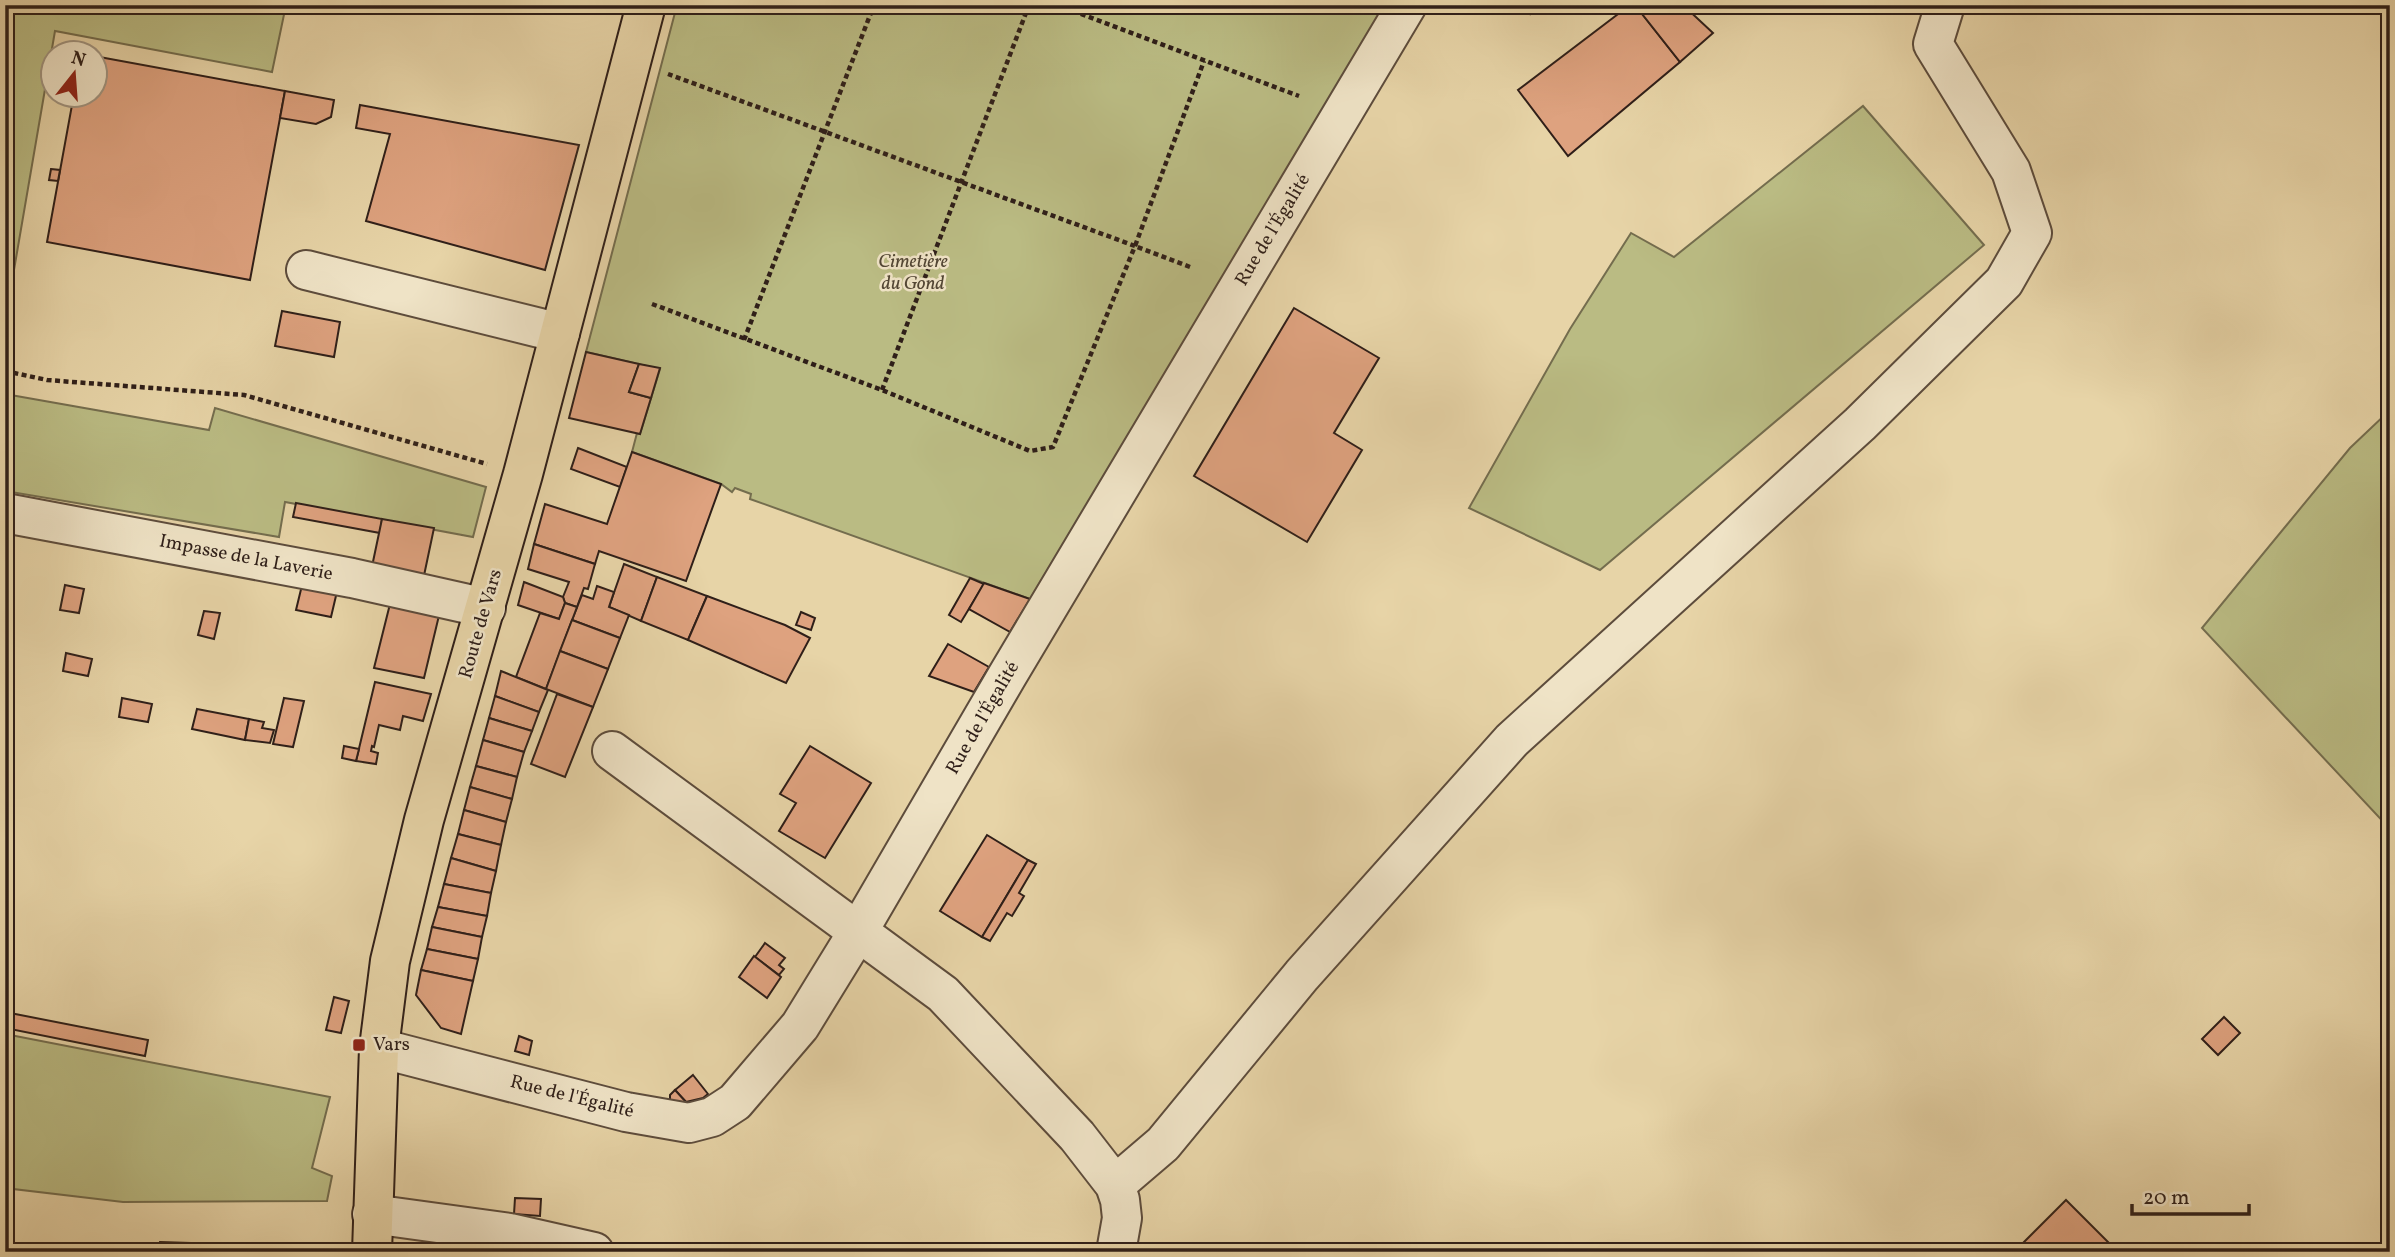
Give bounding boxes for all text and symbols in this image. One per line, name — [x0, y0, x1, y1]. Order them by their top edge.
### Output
north arrow — [38, 38, 108, 108]
text: N — [68, 45, 89, 74]
street label: Rue de l'Égalité — [1229, 169, 1317, 291]
park label: Cimetière du Gond — [878, 249, 948, 297]
street label: Impasse de la Laverie — [157, 528, 335, 588]
street label: Route de Vars — [453, 566, 509, 682]
street label: Rue de l'Égalité — [940, 657, 1026, 779]
place label: Vars — [373, 1032, 410, 1058]
marker: Vars — [351, 1037, 367, 1053]
street label: Rue de l'Égalité — [507, 1069, 637, 1125]
scale bar — [2132, 1173, 2250, 1217]
text: 20 m — [2143, 1184, 2189, 1213]

